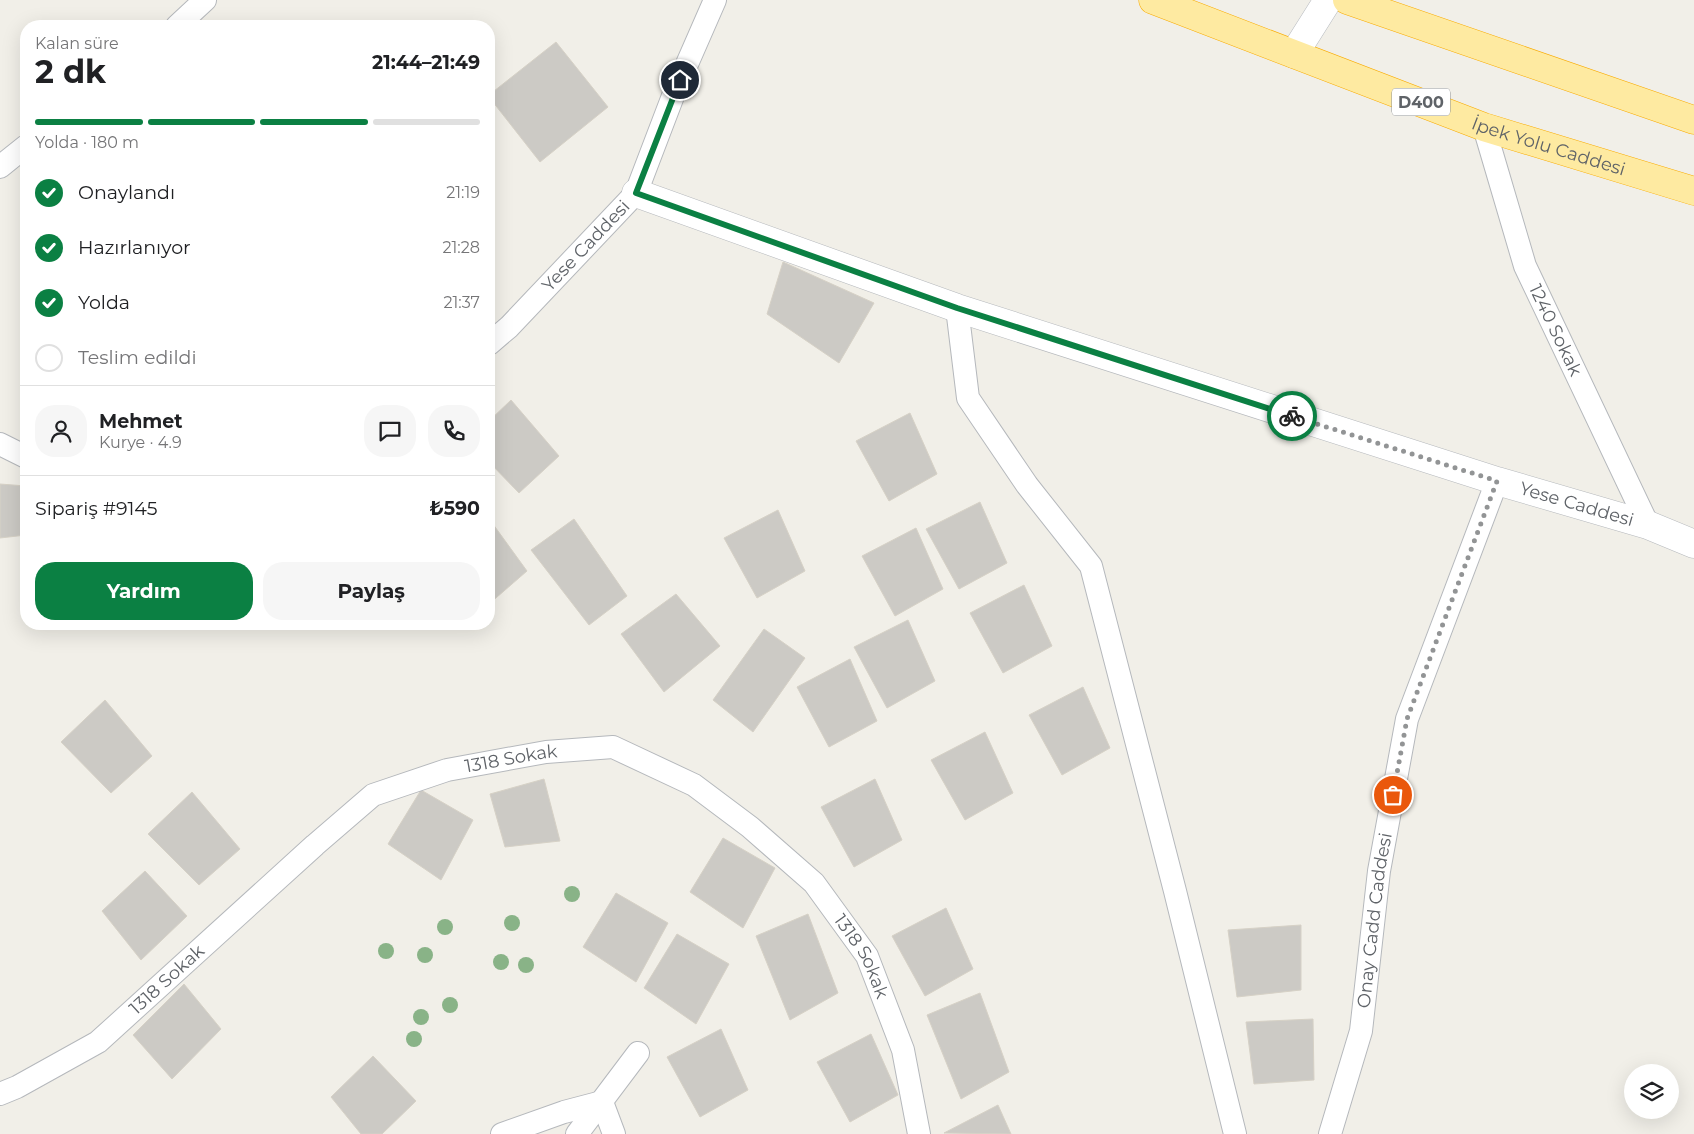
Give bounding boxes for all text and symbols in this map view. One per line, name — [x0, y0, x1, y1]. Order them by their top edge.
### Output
text: Kalan süre — [35, 34, 119, 53]
text: 21:44–21:49 — [372, 51, 480, 74]
text: 2 dk — [35, 52, 106, 91]
pin — [659, 59, 701, 101]
icon: home — [666, 66, 694, 94]
road number: D400 — [1392, 88, 1450, 115]
street label: İpek Yolu Caddesi — [1469, 112, 1628, 180]
text: Yolda · 180 m — [35, 133, 139, 152]
icon: check — [35, 179, 63, 207]
text: Onaylandı — [78, 181, 175, 204]
text: 21:19 — [446, 183, 480, 202]
street label: Yese Caddesi — [537, 196, 634, 296]
icon: check — [35, 234, 63, 262]
text: Hazırlanıyor — [78, 236, 191, 259]
text: 21:28 — [442, 238, 480, 257]
street label: 1240 Sokak — [1524, 281, 1587, 380]
icon: check — [35, 289, 63, 317]
text: Yolda — [78, 291, 130, 314]
text: 21:37 — [443, 293, 480, 312]
text: Teslim edildi — [78, 346, 197, 369]
courier — [1267, 391, 1317, 441]
icon: bike — [1278, 402, 1306, 430]
button: person — [35, 405, 87, 457]
button: chat — [364, 405, 416, 457]
button: phone — [428, 405, 480, 457]
text: Mehmet — [99, 410, 183, 433]
text: Kurye · 4.9 — [99, 433, 182, 452]
street label: Yese Caddesi — [1517, 477, 1636, 531]
text: Sipariş #9145 — [35, 497, 158, 520]
text: ₺590 — [429, 497, 480, 520]
button: Yardım — [35, 562, 253, 620]
button: Paylaş — [263, 562, 480, 620]
street label: 1318 Sokak — [463, 740, 558, 778]
pin — [1372, 774, 1414, 816]
icon: bag — [1379, 781, 1407, 809]
street label: Onay Cadd Caddesi — [1353, 831, 1397, 1009]
street label: 1318 Sokak — [829, 910, 893, 1002]
street label: 1318 Sokak — [125, 940, 209, 1019]
map controls — [1624, 1064, 1679, 1119]
button: layers — [1624, 1064, 1679, 1119]

